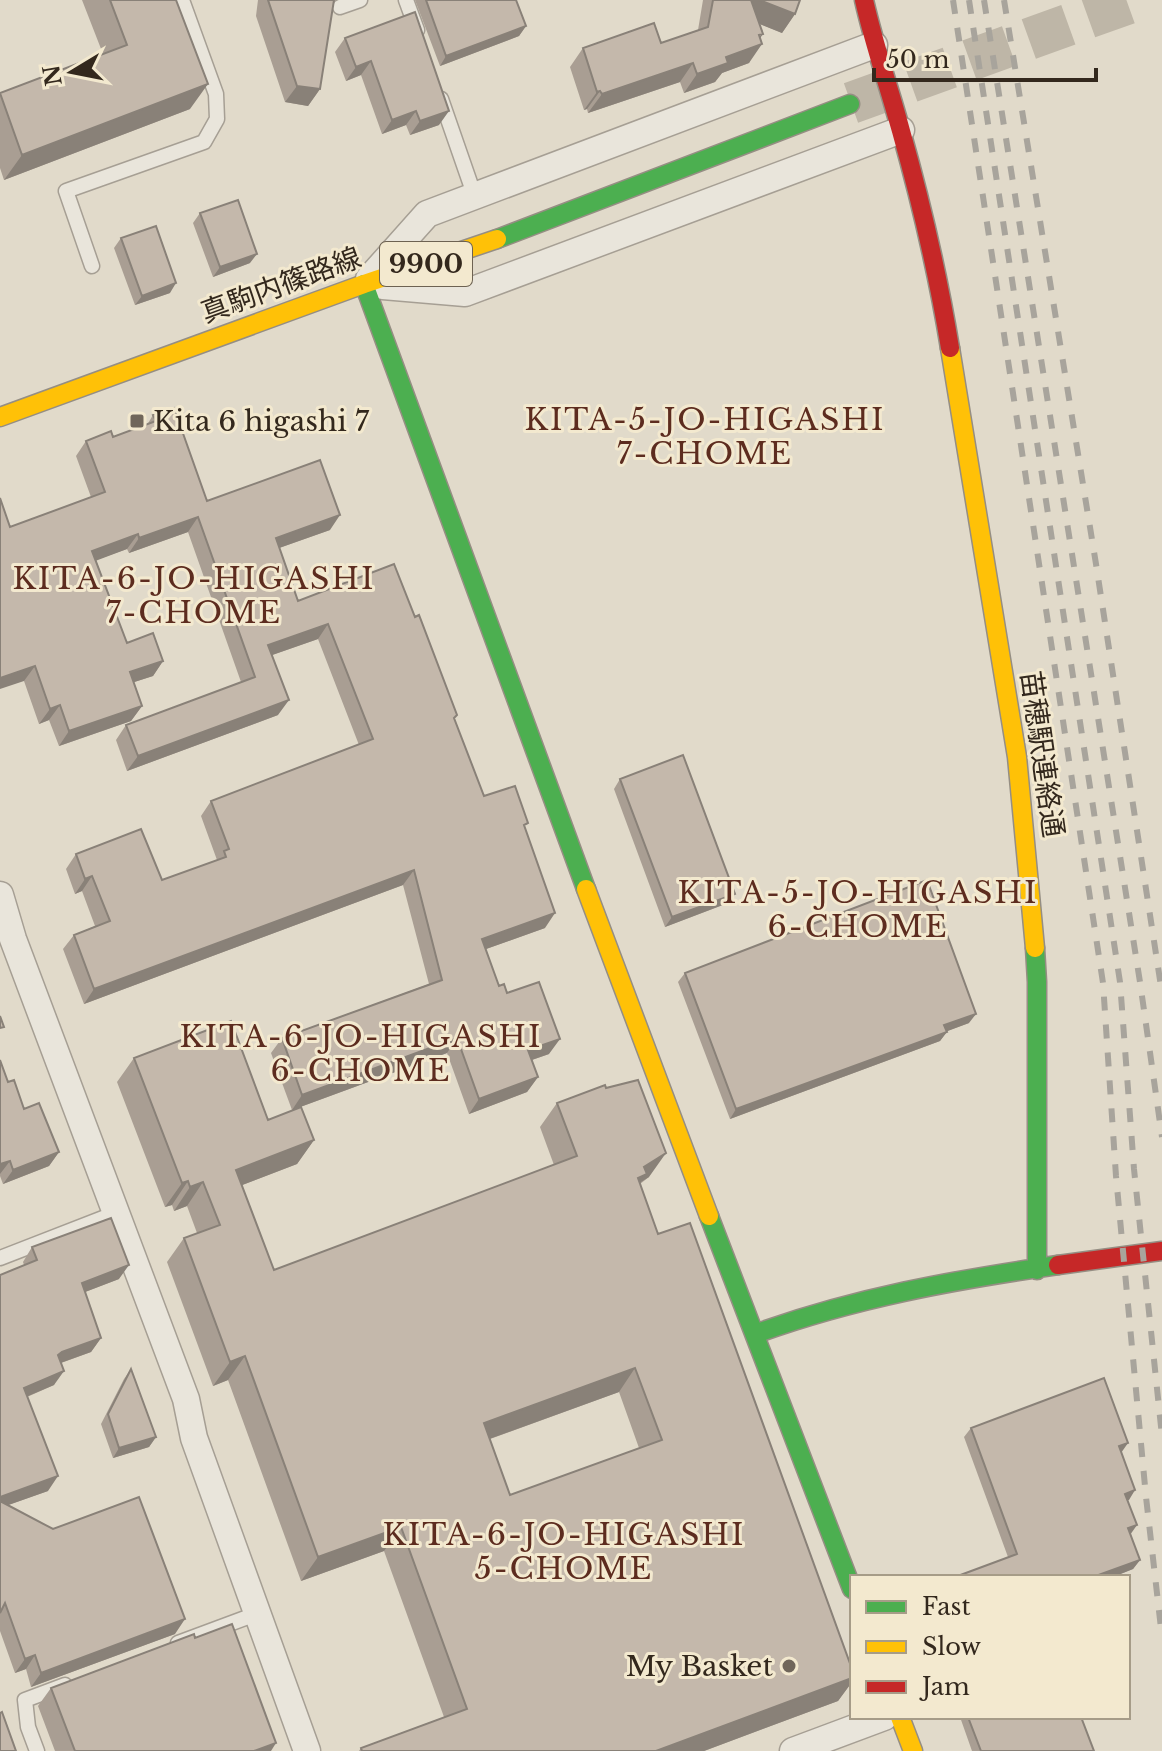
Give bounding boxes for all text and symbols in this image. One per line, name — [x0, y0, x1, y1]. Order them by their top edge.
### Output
north arrow — [32, 32, 112, 112]
scale bar — [874, 32, 1096, 82]
text: 50 m — [886, 45, 950, 74]
text: N — [38, 63, 68, 88]
street label: 真駒内篠路線 — [196, 240, 366, 330]
road number: 9900 — [380, 242, 472, 286]
district label: KITA-5-JO-HIGASHI 7-CHOME — [525, 401, 885, 472]
place label: Kita 6 higashi 7 — [153, 404, 370, 439]
marker: Kita 6 higashi 7 — [128, 412, 146, 430]
district label: KITA-6-JO-HIGASHI 7-CHOME — [12, 560, 376, 631]
street label: 苗穂駅連絡通 — [1013, 668, 1071, 840]
district label: KITA-5-JO-HIGASHI 6-CHOME — [678, 874, 1038, 945]
district label: KITA-6-JO-HIGASHI 6-CHOME — [179, 1018, 543, 1089]
district label: KITA-6-JO-HIGASHI 5-CHOME — [382, 1516, 746, 1587]
legend — [850, 1575, 1130, 1719]
text: Fast — [922, 1592, 970, 1621]
text: Slow — [922, 1632, 981, 1661]
place label: My Basket — [626, 1649, 773, 1684]
marker: My Basket — [780, 1657, 798, 1675]
text: Jam — [919, 1672, 970, 1701]

